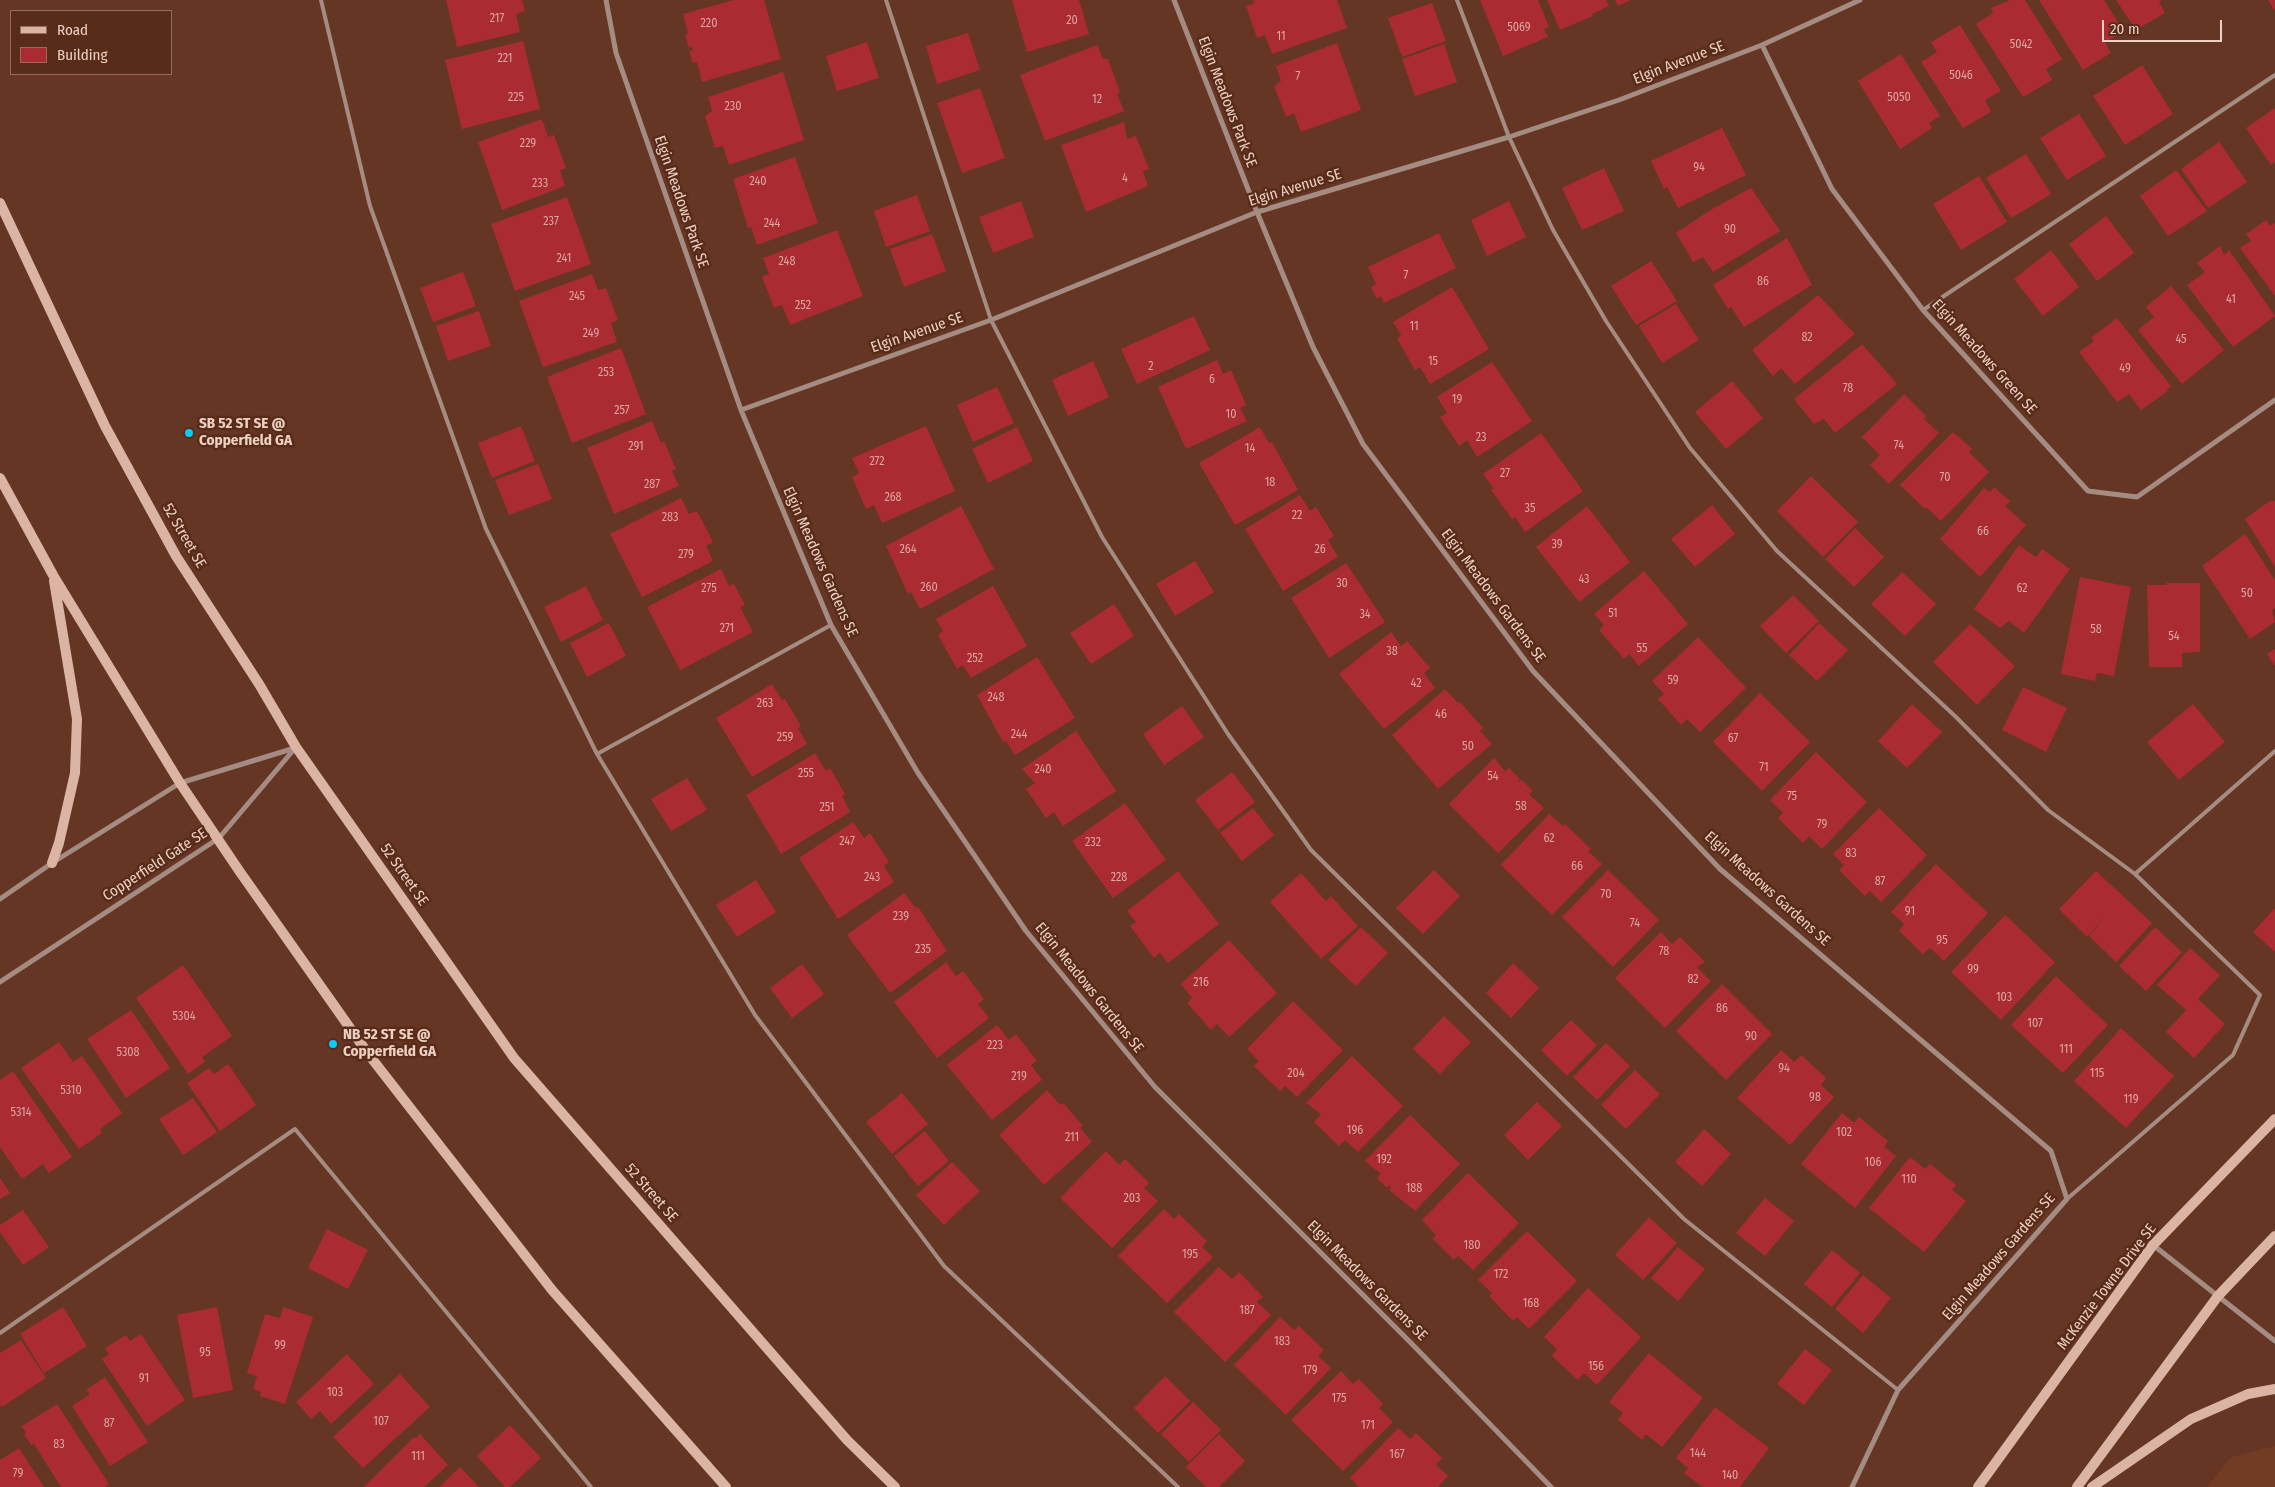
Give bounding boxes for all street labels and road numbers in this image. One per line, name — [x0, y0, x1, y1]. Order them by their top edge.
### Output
street label: Elgin Meadows Park SE — [1194, 34, 1260, 170]
street label: Elgin Avenue SE — [1631, 37, 1727, 89]
street label: Elgin Meadows Park SE — [650, 133, 712, 271]
street label: Elgin Avenue SE — [1246, 165, 1344, 211]
street label: Elgin Meadows Green SE — [1928, 296, 2040, 418]
street label: Elgin Avenue SE — [869, 309, 965, 357]
street label: Elgin Meadows Gardens SE — [779, 484, 861, 640]
street label: 52 Street SE — [158, 500, 210, 572]
street label: Elgin Meadows Gardens SE — [1437, 526, 1549, 666]
street label: Copperfield Gate SE — [100, 825, 210, 905]
street label: Elgin Meadows Gardens SE — [1701, 828, 1833, 950]
street label: 52 Street SE — [376, 840, 432, 910]
street label: Elgin Meadows Gardens SE — [1031, 919, 1147, 1057]
street label: 52 Street SE — [621, 1160, 681, 1226]
street label: Elgin Meadows Gardens SE — [1939, 1190, 2059, 1324]
street label: Elgin Meadows Gardens SE — [1303, 1217, 1431, 1345]
street label: McKenzie Towne Drive SE — [2054, 1220, 2160, 1354]

